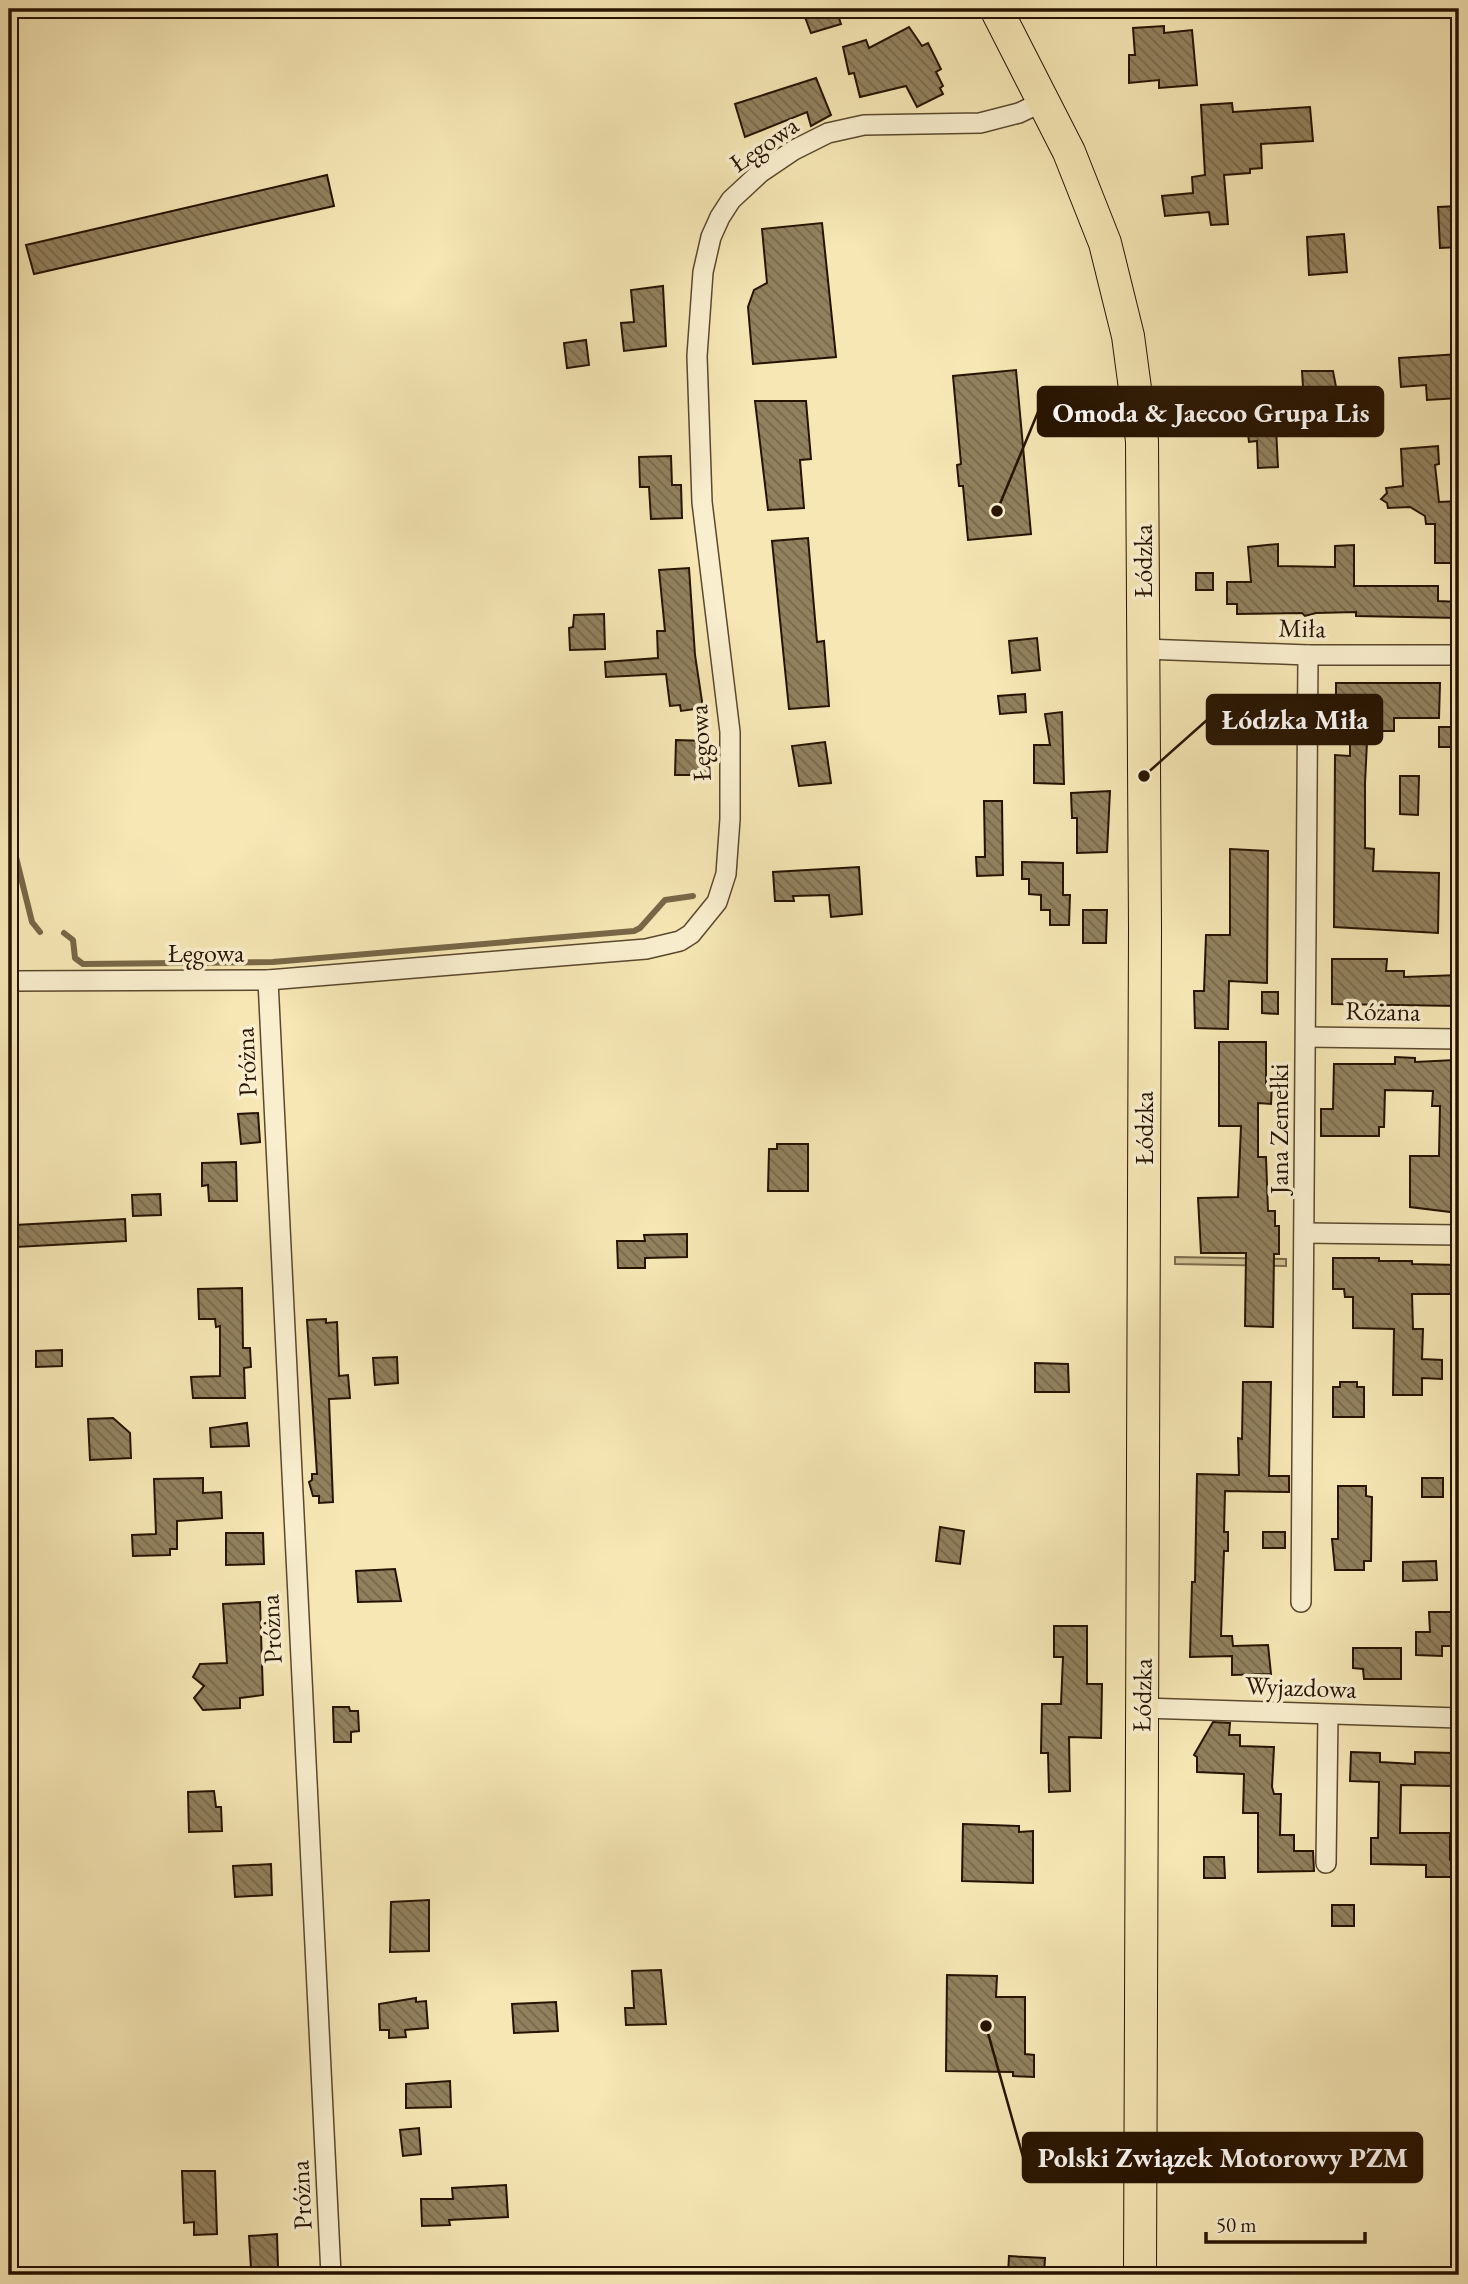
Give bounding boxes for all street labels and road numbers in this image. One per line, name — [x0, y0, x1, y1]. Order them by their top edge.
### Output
street label: Łęgowa — [723, 108, 806, 180]
street label: Łódzka — [1126, 524, 1160, 598]
street label: Miła — [1278, 611, 1327, 645]
street label: Łęgowa — [681, 703, 719, 782]
street label: Łęgowa — [168, 936, 245, 970]
street label: Różana — [1345, 993, 1422, 1029]
street label: Próżna — [227, 1026, 265, 1098]
street label: Jana Zemełki — [1262, 1064, 1296, 1196]
street label: Łódzka — [1127, 1091, 1161, 1165]
street label: Próżna — [252, 1593, 290, 1665]
street label: Łódzka — [1124, 1657, 1160, 1732]
street label: Wyjazdowa — [1245, 1668, 1358, 1706]
street label: Próżna — [282, 2159, 320, 2231]

